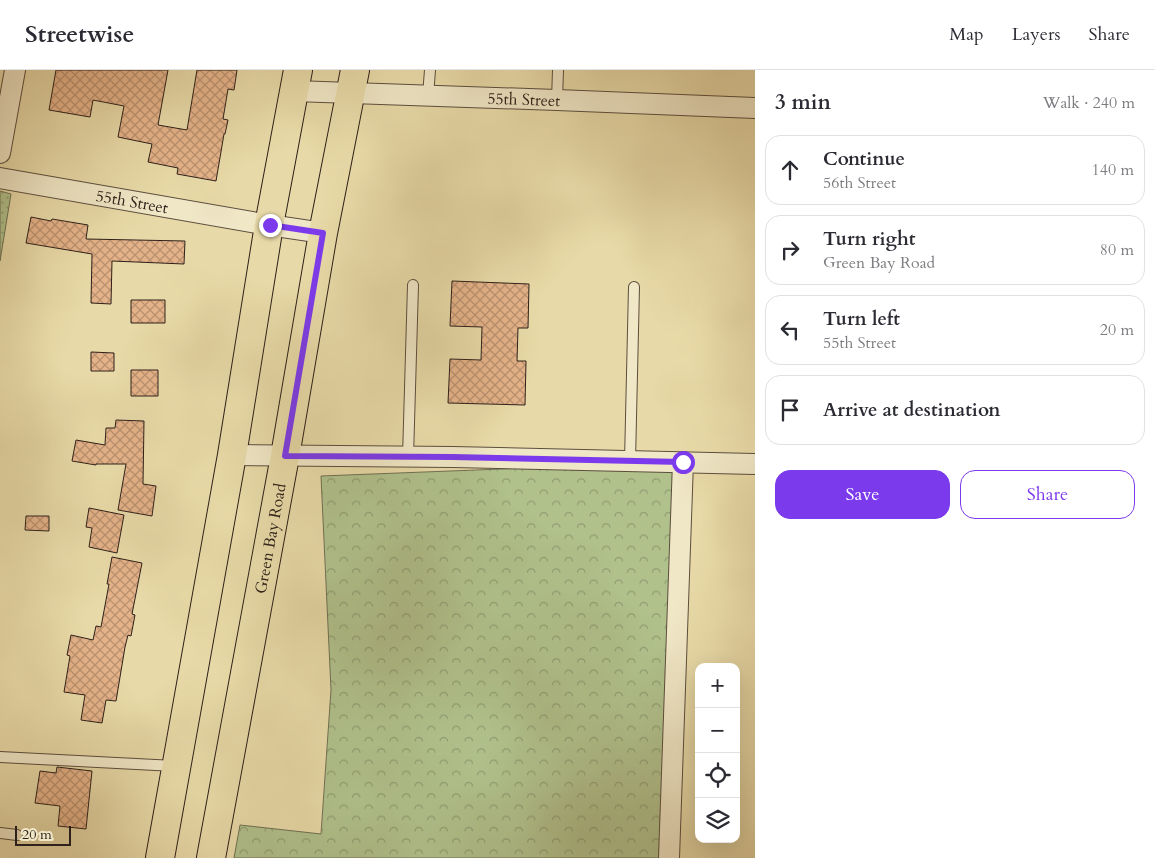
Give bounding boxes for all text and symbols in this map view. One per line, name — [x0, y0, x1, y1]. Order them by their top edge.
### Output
text: Streetwise — [25, 18, 134, 51]
text: Map — [949, 22, 984, 47]
text: Layers — [1012, 22, 1061, 47]
text: Share — [1089, 22, 1130, 47]
street label: 55th Street — [487, 88, 561, 112]
text: 3 min — [775, 88, 831, 117]
text: Walk · 240 m — [1043, 92, 1135, 114]
text: Continue — [823, 146, 905, 172]
icon: ahead — [776, 156, 804, 184]
text: 140 m — [1092, 159, 1134, 181]
text: 56th Street — [823, 172, 896, 194]
street label: 55th Street — [94, 185, 170, 219]
route end — [259, 214, 282, 237]
text: Turn right — [823, 226, 915, 252]
icon: right — [776, 236, 804, 264]
text: 80 m — [1100, 239, 1134, 261]
text: Green Bay Road — [823, 252, 935, 274]
text: Turn left — [823, 306, 900, 332]
icon: left — [776, 316, 804, 344]
text: 20 m — [1100, 319, 1134, 341]
text: 55th Street — [823, 332, 896, 354]
icon: arrive — [776, 396, 804, 424]
text: Arrive at destination — [823, 397, 1000, 423]
route start — [672, 451, 695, 474]
button: Save — [775, 470, 950, 519]
button: Share — [960, 470, 1135, 519]
street label: Green Bay Road — [250, 481, 292, 596]
map controls — [695, 663, 740, 843]
button: + — [695, 663, 740, 708]
button: − — [695, 708, 740, 753]
button: locate — [695, 753, 740, 798]
button: layers — [695, 798, 740, 843]
scale bar — [15, 823, 71, 846]
text: 20 m — [22, 825, 52, 844]

